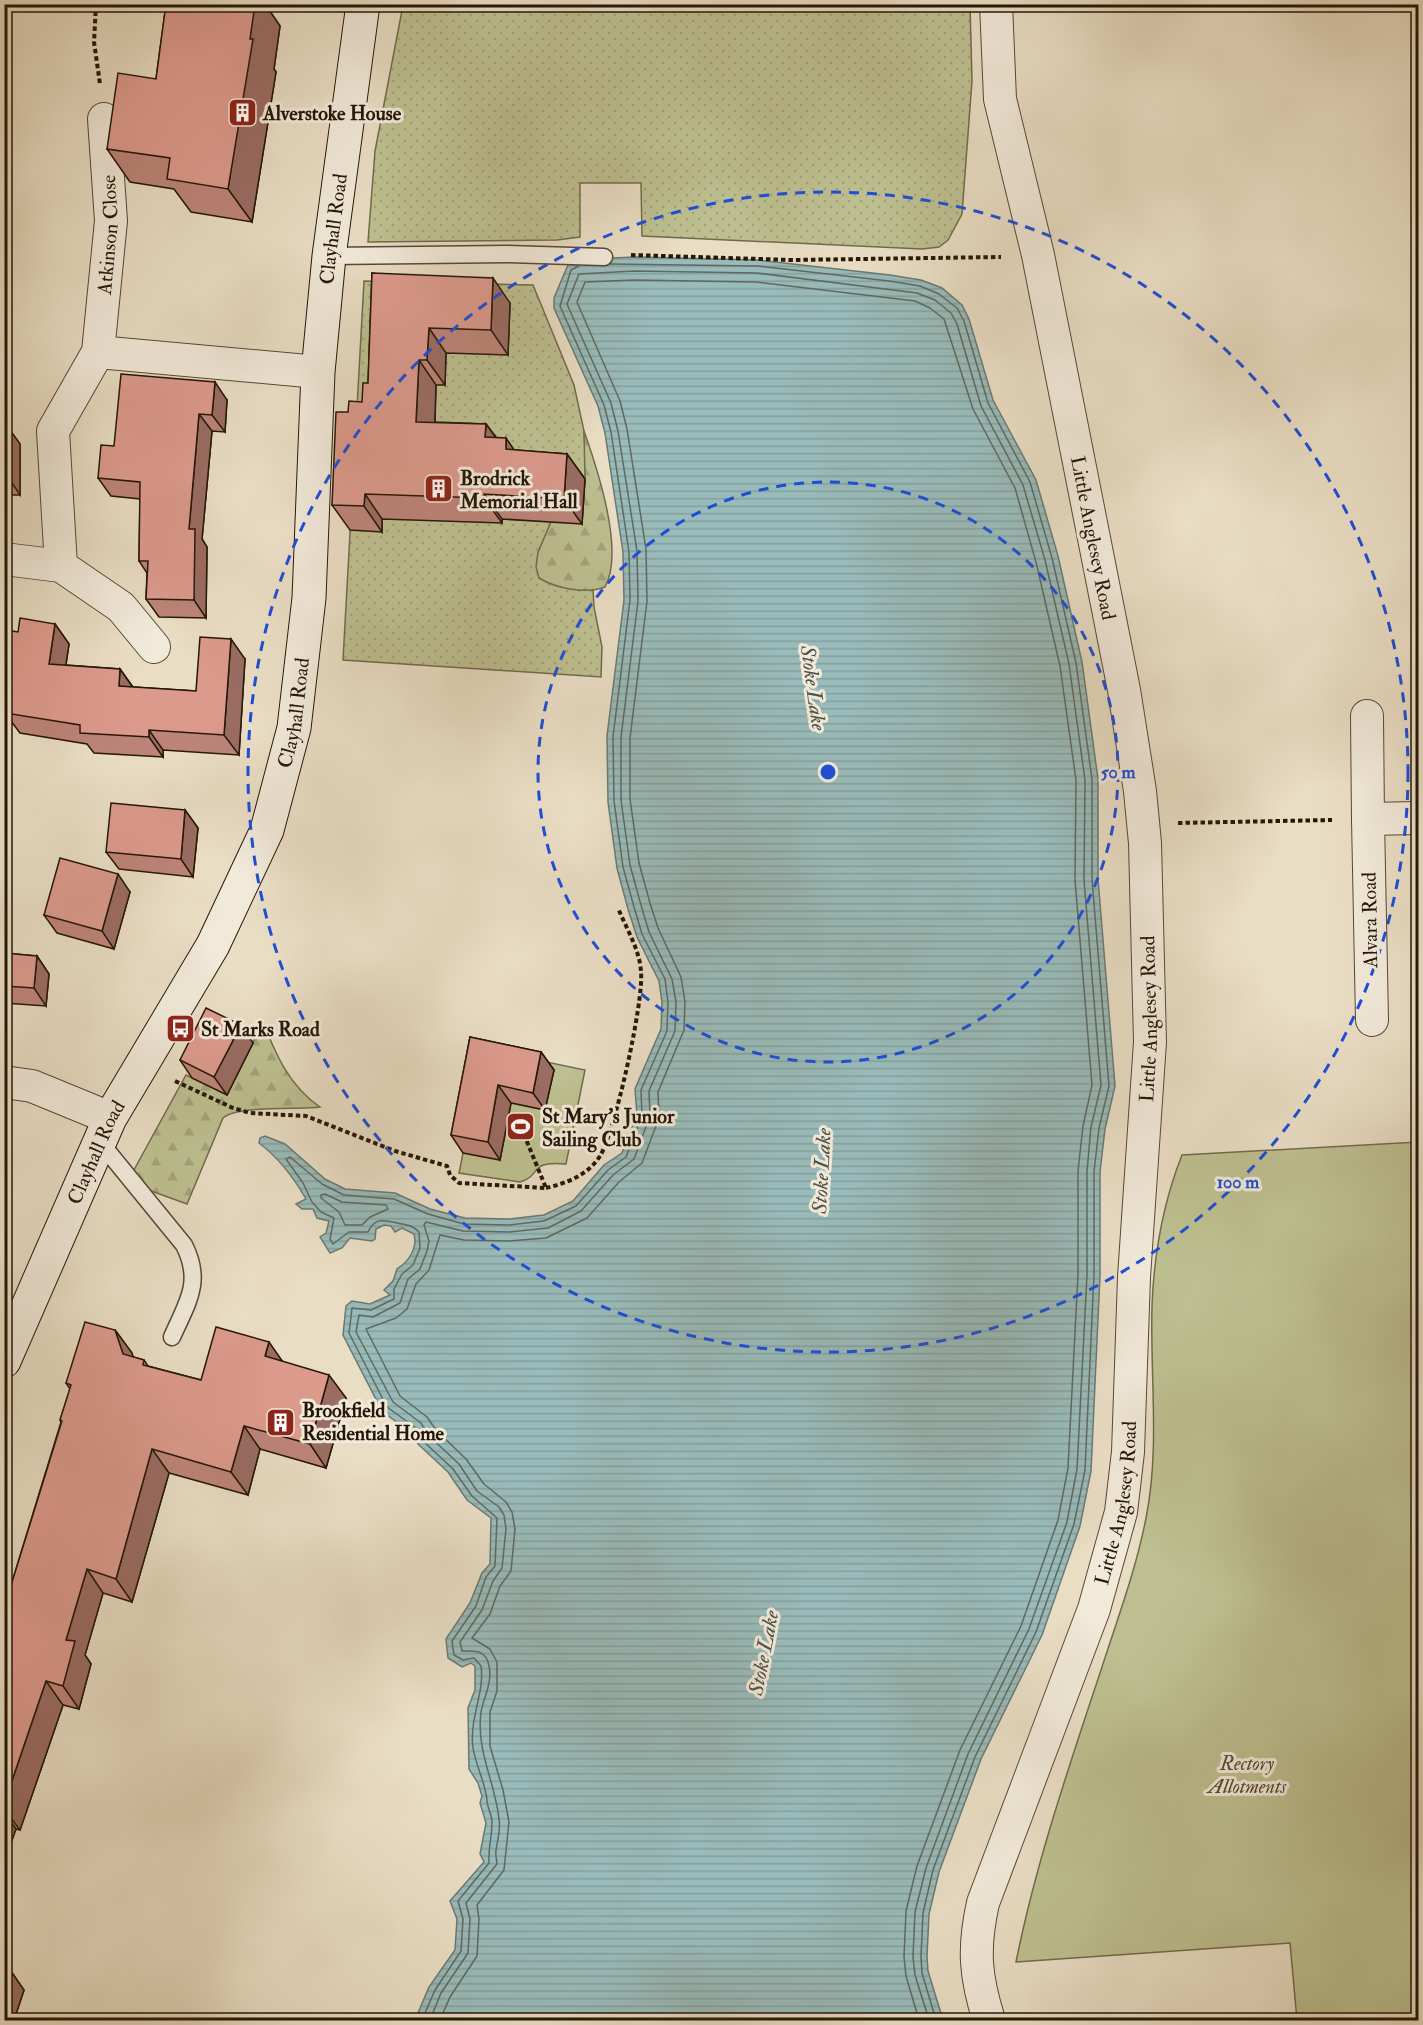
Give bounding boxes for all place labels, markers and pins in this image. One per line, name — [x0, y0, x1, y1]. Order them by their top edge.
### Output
building icon: Alverstoke House — [226, 97, 258, 129]
place label: Alverstoke House — [262, 101, 402, 126]
place label: Brodrick Memorial Hall — [459, 466, 579, 514]
building icon: Brodrick Memorial Hall — [423, 473, 455, 505]
centre of rings — [818, 762, 838, 782]
bus stop icon: St Marks Road — [164, 1013, 196, 1045]
place label: St Marks Road — [201, 1017, 320, 1042]
place label: St Mary's Junior Sailing Club — [542, 1104, 675, 1153]
sports icon: St Mary's Junior Sailing Club — [505, 1111, 537, 1143]
place label: Brookfield Residential Home — [302, 1398, 445, 1446]
building icon: Brookfield Residential Home — [265, 1406, 297, 1438]

